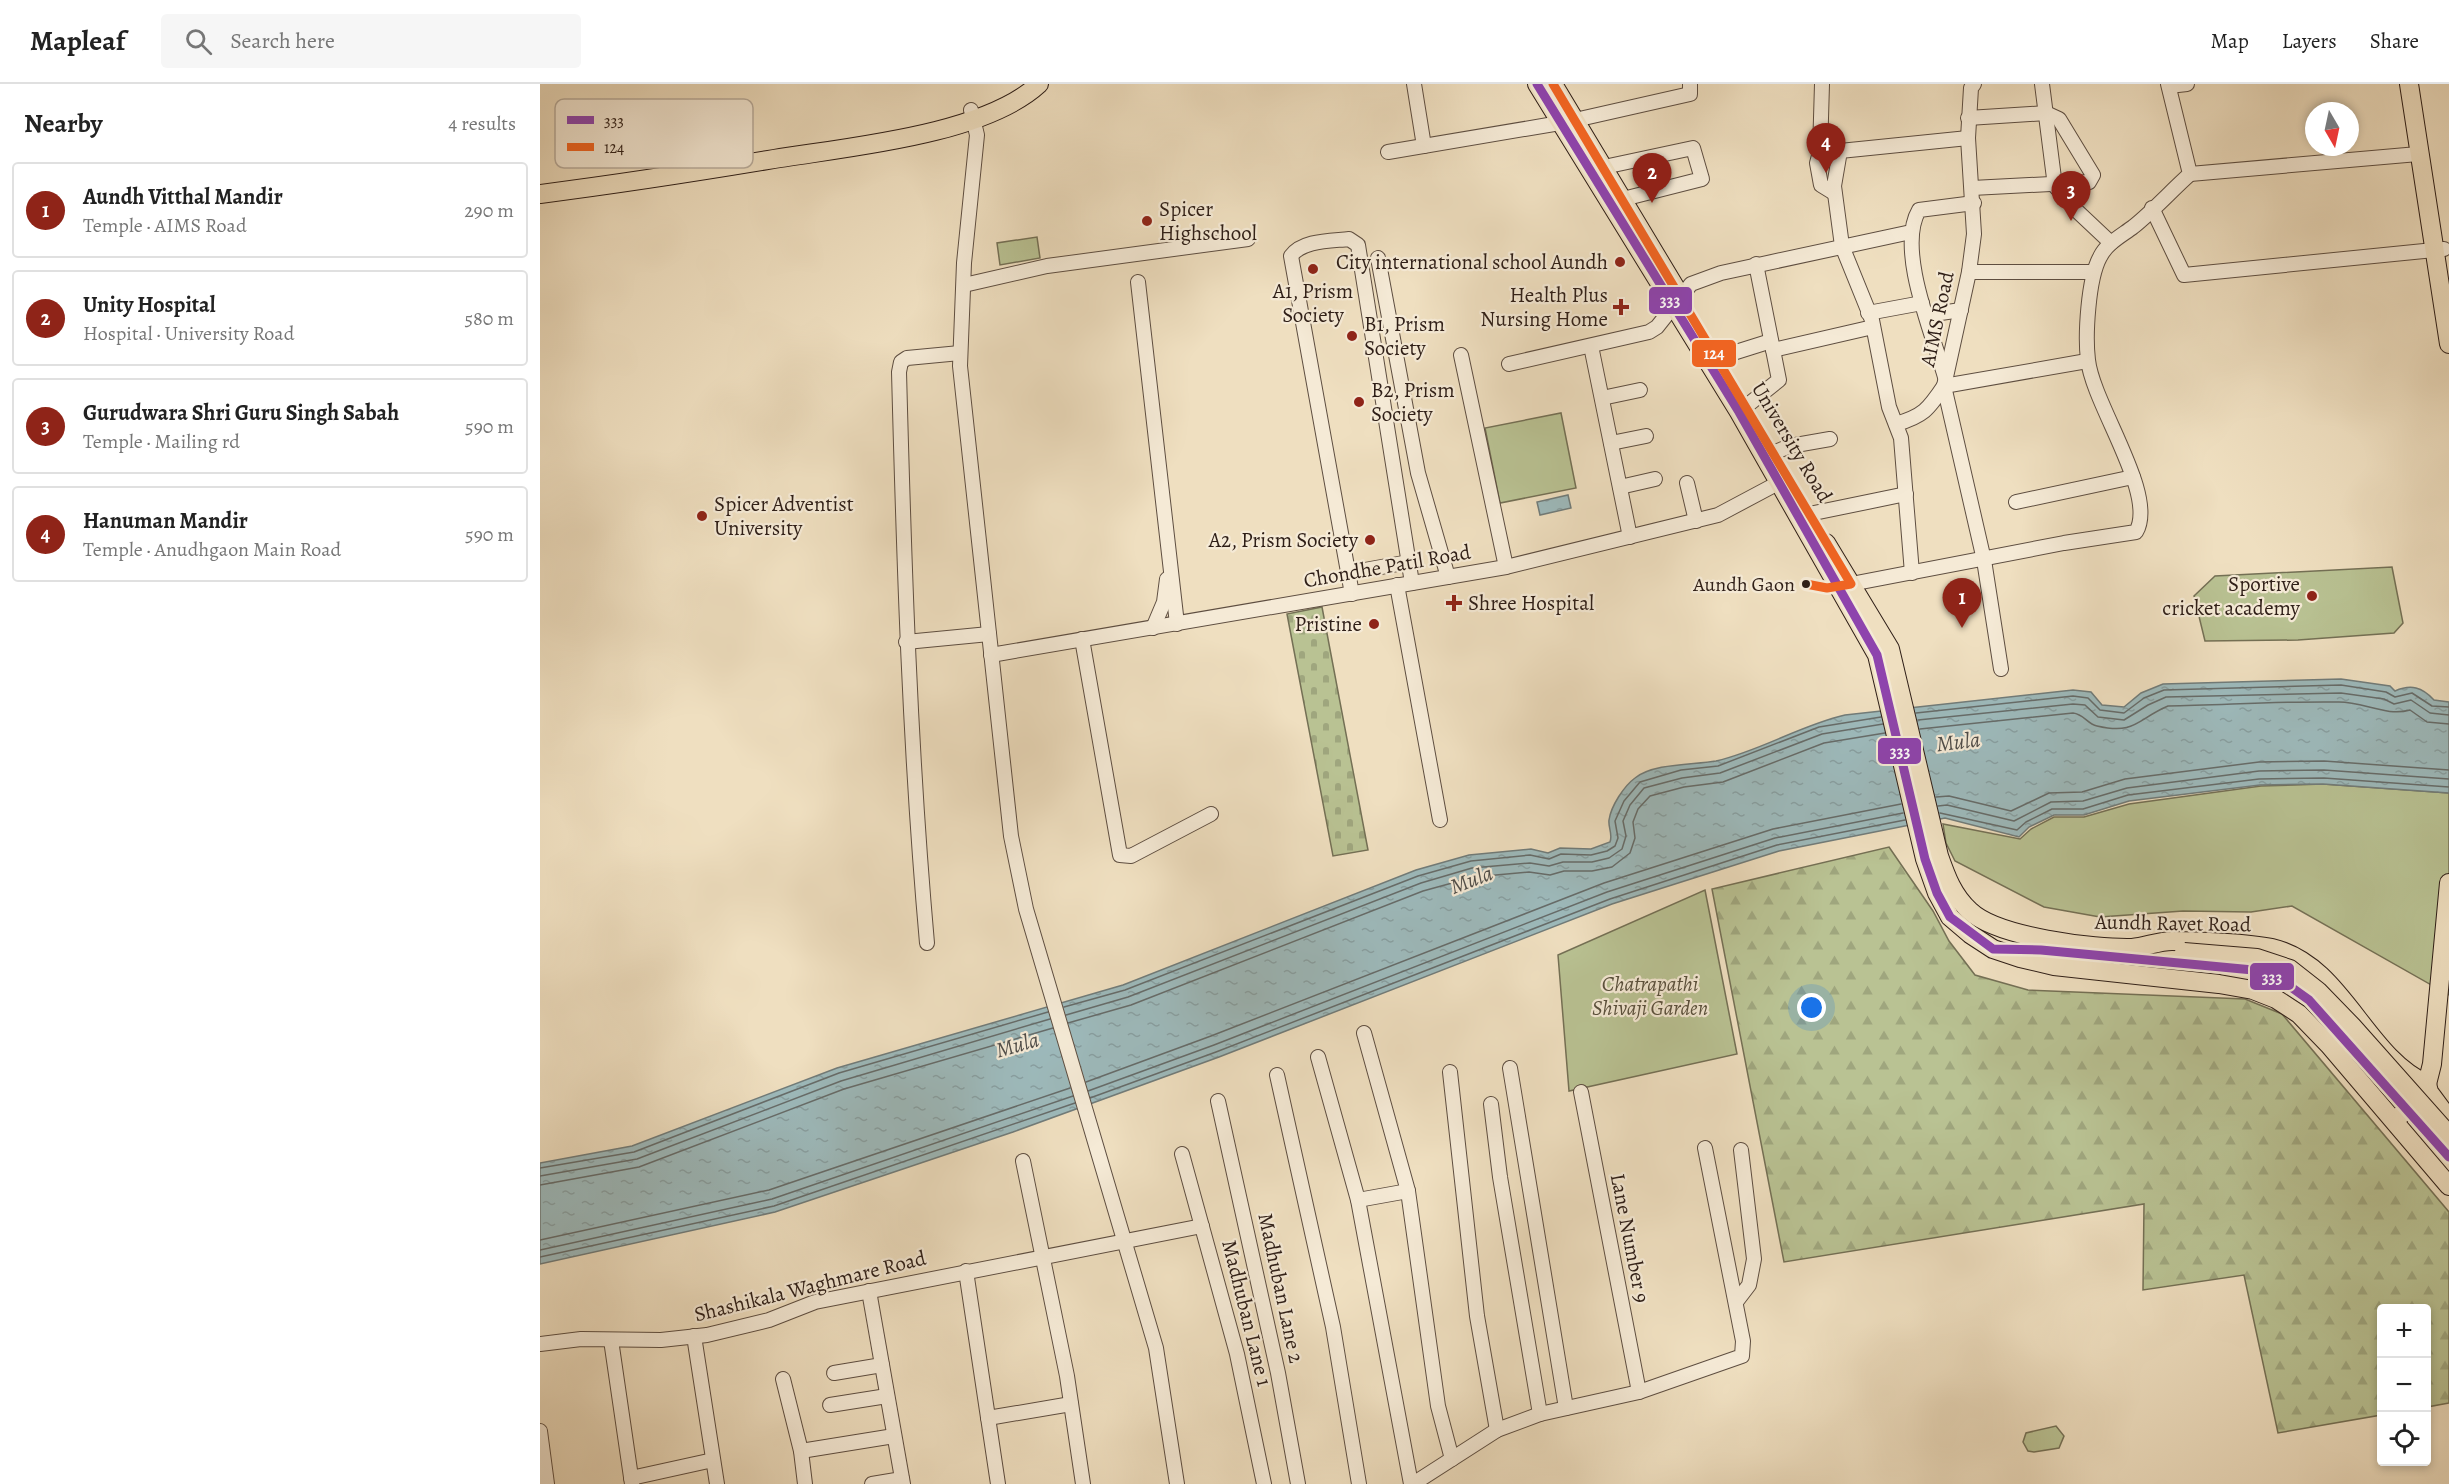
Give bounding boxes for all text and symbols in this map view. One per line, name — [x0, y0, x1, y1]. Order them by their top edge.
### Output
search box — [161, 14, 581, 68]
text: Mapleaf — [30, 22, 125, 60]
icon: search — [182, 25, 215, 58]
text: Search here — [230, 26, 335, 56]
text: Map — [2210, 27, 2249, 55]
text: Layers — [2282, 27, 2337, 55]
text: Share — [2370, 27, 2419, 55]
legend — [555, 99, 753, 168]
north arrow — [2305, 102, 2359, 156]
text: Nearby — [24, 106, 103, 141]
text: 4 results — [448, 110, 516, 137]
text: 333 — [604, 110, 624, 132]
pin: 4 — [1806, 124, 1846, 173]
text: 124 — [604, 137, 624, 159]
pin: 2 — [1632, 154, 1672, 203]
pin: 3 — [2052, 172, 2090, 221]
text: Aundh Vitthal Mandir — [83, 182, 283, 212]
place label: Spicer Highschool — [1159, 195, 1257, 247]
text: 1 — [42, 197, 49, 224]
text: 290 m — [464, 197, 514, 224]
text: Temple · AIMS Road — [83, 212, 247, 239]
marker: Spicer Highschool — [1140, 214, 1154, 228]
place label: City international school Aundh — [1336, 248, 1608, 276]
marker: City international school Aundh — [1613, 255, 1627, 269]
marker: A1, Prism Society — [1306, 262, 1320, 276]
street label: AIMS Road — [1913, 268, 1961, 370]
place label: A1, Prism Society — [1272, 277, 1353, 329]
place label: Health Plus Nursing Home — [1480, 281, 1608, 333]
line badge: 333 — [1648, 286, 1693, 315]
text: Unity Hospital — [83, 290, 216, 320]
text: 333 — [1660, 290, 1680, 312]
marker: Health Plus Nursing Home — [1612, 298, 1630, 316]
text: 2 — [41, 305, 50, 332]
text: 580 m — [464, 305, 514, 332]
place label: B1, Prism Society — [1364, 310, 1445, 362]
text: Hospital · University Road — [83, 320, 294, 347]
marker: B1, Prism Society — [1345, 329, 1359, 343]
line badge: 124 — [1691, 339, 1737, 368]
text: 124 — [1704, 343, 1725, 365]
place label: B2, Prism Society — [1371, 376, 1455, 428]
street label: University Road — [1745, 376, 1839, 508]
marker: B2, Prism Society — [1352, 395, 1366, 409]
text: Gurudwara Shri Guru Singh Sabah — [83, 398, 399, 428]
text: 3 — [41, 413, 50, 440]
text: 590 m — [465, 413, 514, 440]
text: Temple · Mailing rd — [83, 428, 240, 455]
place label: Spicer Adventist University — [714, 490, 854, 542]
text: Hanuman Mandir — [83, 506, 248, 536]
marker: Spicer Adventist University — [695, 509, 709, 523]
text: 4 — [41, 521, 50, 548]
text: 590 m — [465, 521, 514, 548]
place label: A2, Prism Society — [1208, 526, 1359, 554]
marker: A2, Prism Society — [1363, 533, 1377, 547]
text: Temple · Anudhgaon Main Road — [83, 536, 341, 563]
street label: Chondhe Patil Road — [1301, 537, 1473, 594]
place label: Sportive cricket academy — [2162, 570, 2301, 622]
place label: Aundh Gaon — [1692, 571, 1795, 598]
marker: Aundh Gaon — [1800, 578, 1812, 590]
pin: 1 — [1942, 578, 1982, 628]
place label: Shree Hospital — [1468, 589, 1594, 617]
marker: Sportive cricket academy — [2305, 589, 2319, 603]
marker: Shree Hospital — [1445, 594, 1463, 612]
place label: Pristine — [1294, 610, 1362, 638]
marker: Pristine — [1367, 617, 1381, 631]
water label: Mula — [1935, 724, 1982, 760]
line badge: 333 — [1877, 737, 1922, 765]
text: 333 — [1890, 741, 1910, 763]
water label: Mula — [1446, 858, 1497, 902]
street label: Aundh Ravet Road — [2094, 908, 2252, 938]
line badge: 333 — [2249, 962, 2295, 991]
text: 333 — [2262, 967, 2282, 989]
park label: Chatrapathi Shivaji Garden — [1592, 970, 1708, 1022]
your location — [1797, 993, 1826, 1022]
water label: Mula — [992, 1024, 1042, 1065]
street label: Lane Number 9 — [1604, 1171, 1656, 1305]
street label: Madhuban Lane 2 — [1251, 1210, 1311, 1366]
street label: Madhuban Lane 1 — [1215, 1237, 1279, 1389]
street label: Shashikala Waghmare Road — [691, 1243, 930, 1328]
map controls — [2377, 1304, 2431, 1466]
button: + — [2377, 1304, 2431, 1358]
button: − — [2377, 1358, 2431, 1412]
button: locate — [2377, 1412, 2431, 1466]

